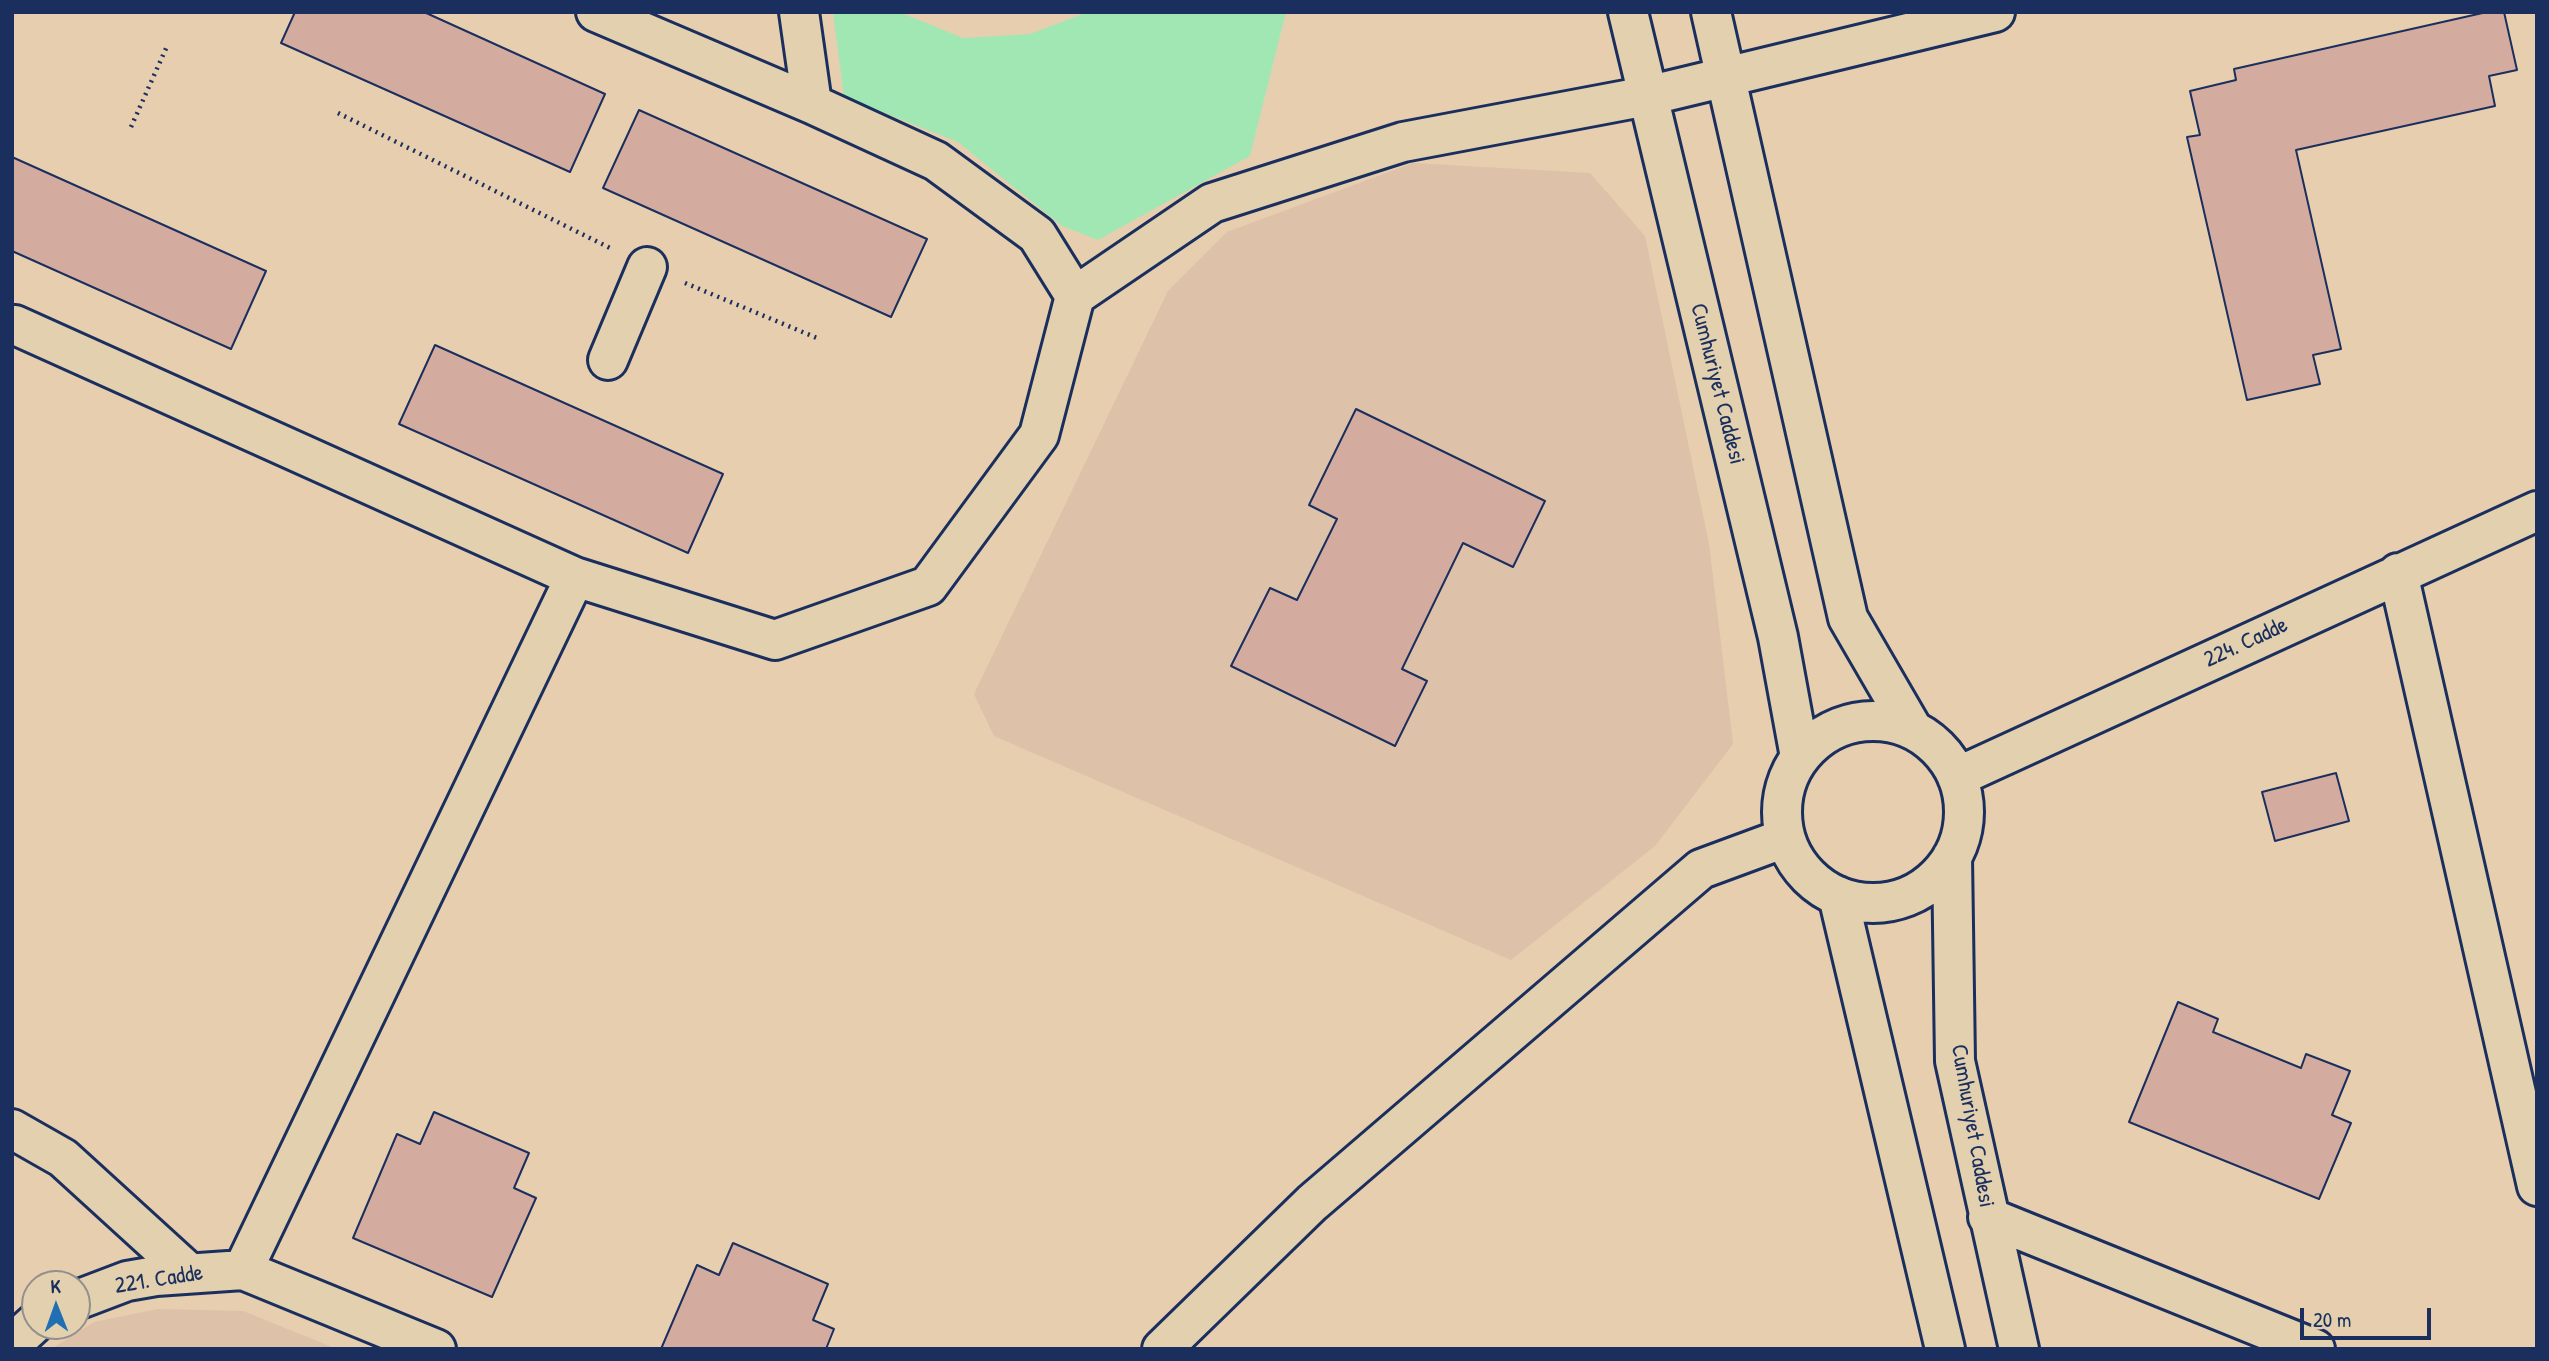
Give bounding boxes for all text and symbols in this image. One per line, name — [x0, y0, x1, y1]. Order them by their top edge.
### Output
street label: Cumhuriyet Caddesi — [1684, 301, 1750, 467]
street label: 224. Cadde — [2200, 612, 2292, 674]
street label: Cumhuriyet Caddesi — [1944, 1042, 2000, 1210]
street label: 221. Cadde — [113, 1259, 205, 1301]
north arrow — [21, 1270, 91, 1340]
text: K — [50, 1273, 61, 1299]
scale bar — [2304, 1294, 2435, 1338]
text: 20 m — [2313, 1305, 2351, 1334]

